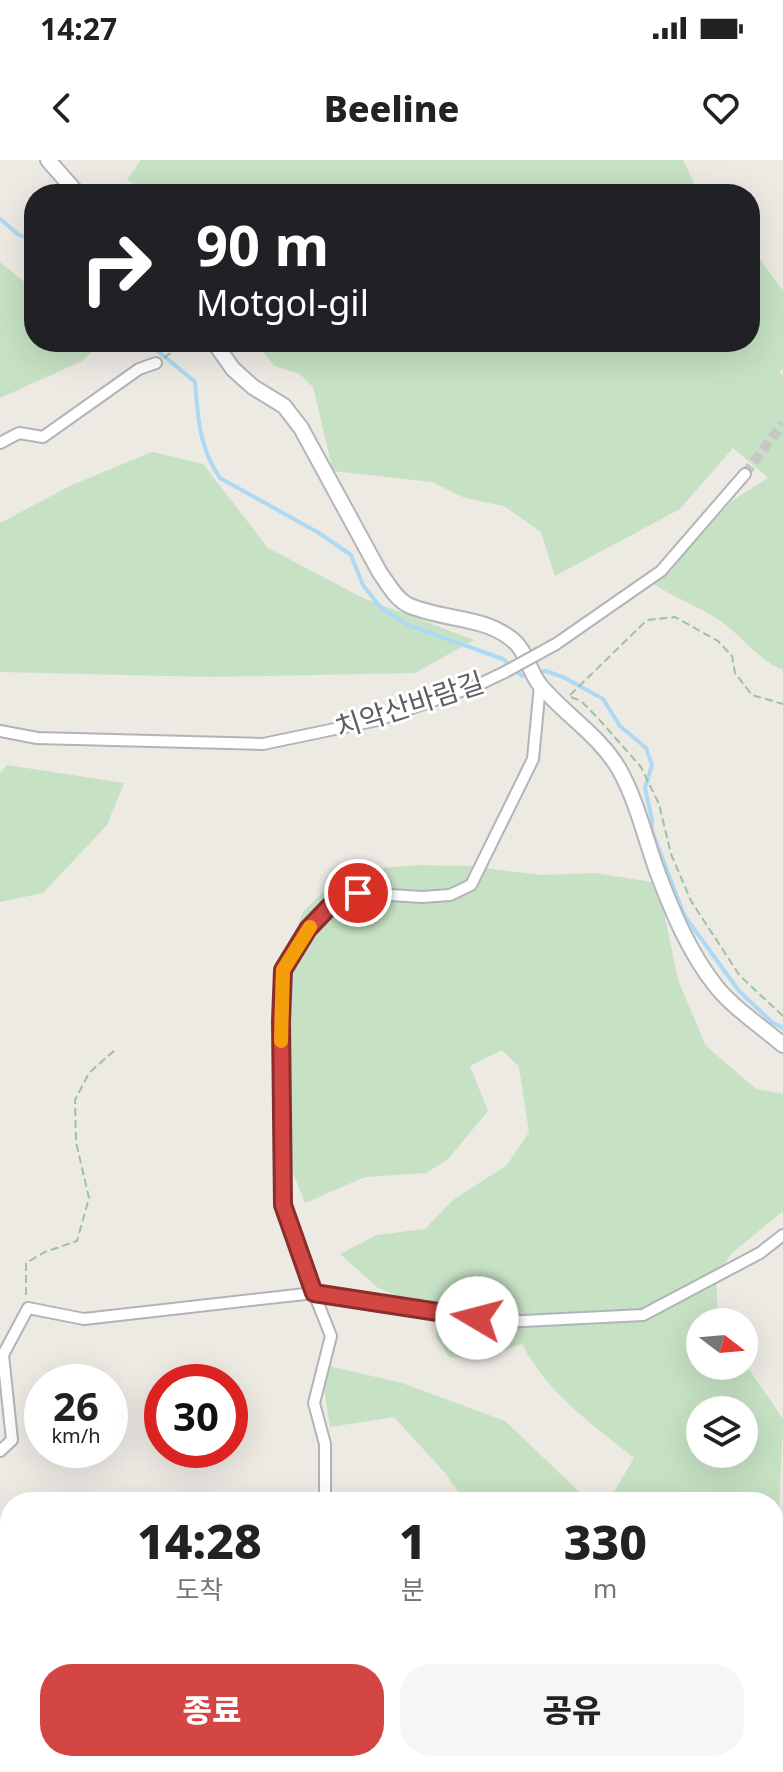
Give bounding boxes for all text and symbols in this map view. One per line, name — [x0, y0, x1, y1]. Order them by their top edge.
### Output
text: 14:27 — [40, 8, 117, 49]
text: Beeline — [324, 84, 459, 133]
icon: back — [40, 86, 84, 130]
icon: heart — [699, 86, 743, 130]
text: 90 m — [196, 206, 329, 282]
icon: right — [64, 216, 168, 320]
text: Motgol-gil — [196, 278, 369, 327]
street label: 치악산바람길 — [330, 662, 488, 746]
pin — [324, 859, 392, 927]
icon: arrive — [336, 871, 380, 915]
position arrow — [435, 1276, 519, 1360]
north arrow — [686, 1308, 758, 1380]
map controls — [686, 1308, 758, 1468]
speed limit sign: 30 — [144, 1364, 248, 1468]
text: 26 — [53, 1378, 99, 1433]
button: layers — [686, 1396, 758, 1468]
text: km/h — [51, 1422, 101, 1449]
text: 14:28 — [137, 1508, 262, 1573]
text: 1 — [399, 1508, 427, 1573]
text: 330 — [564, 1509, 647, 1574]
text: m — [593, 1570, 617, 1606]
text: 도착 — [175, 1571, 223, 1607]
text: 분 — [401, 1571, 425, 1607]
button: 종료 — [40, 1664, 384, 1756]
button: 공유 — [400, 1664, 744, 1756]

